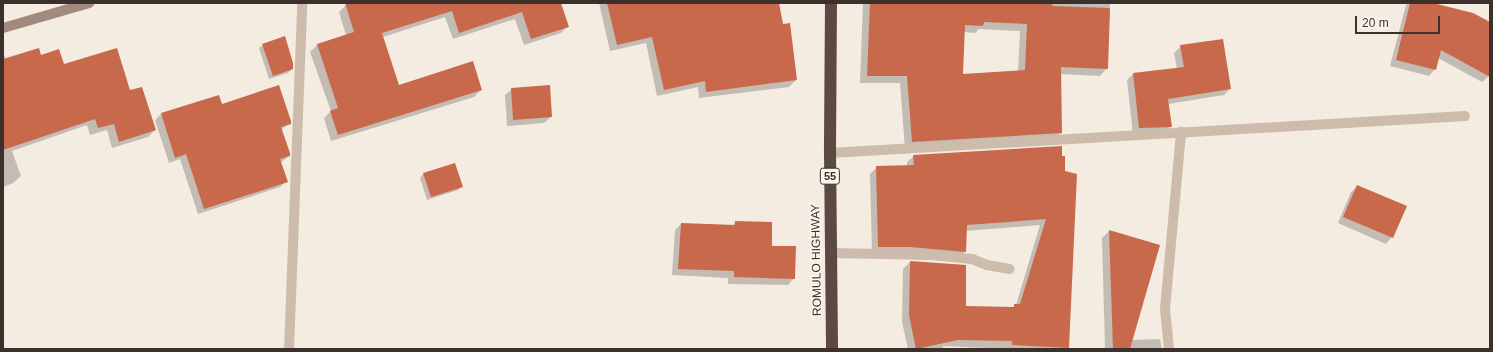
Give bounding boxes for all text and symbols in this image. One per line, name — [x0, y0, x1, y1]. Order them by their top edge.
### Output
scale bar — [1357, 8, 1442, 34]
text: 20 m — [1362, 16, 1389, 30]
road number: 55 — [819, 167, 841, 185]
street label: ROMULO HIGHWAY — [809, 204, 825, 316]

